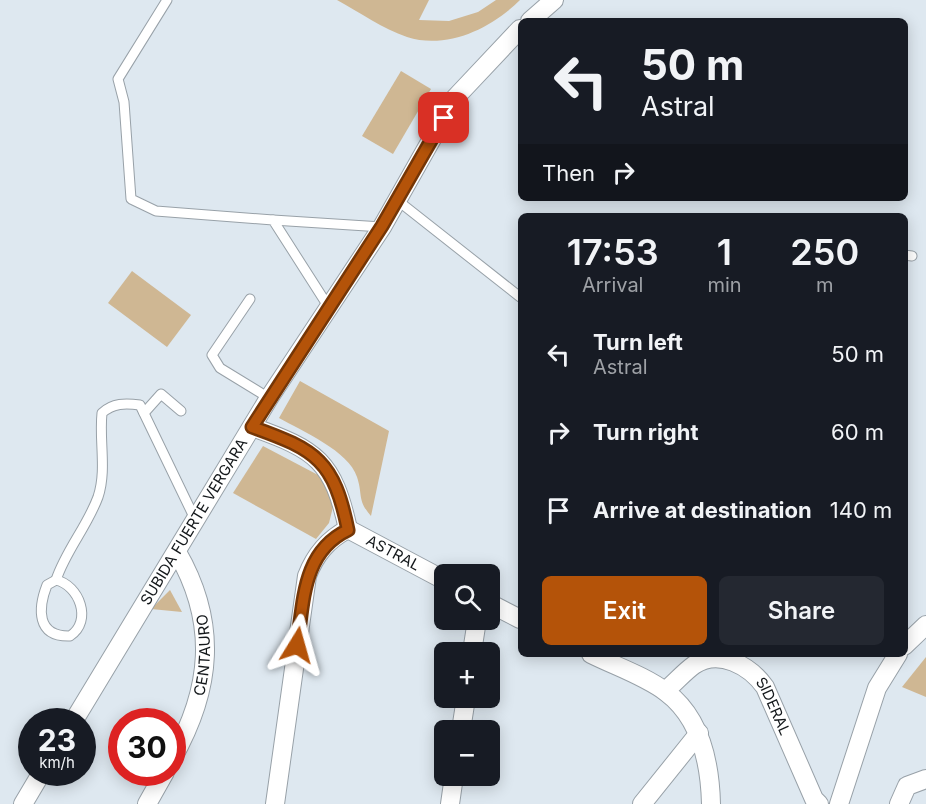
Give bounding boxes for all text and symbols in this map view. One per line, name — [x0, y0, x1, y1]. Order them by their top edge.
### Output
text: 50 m — [641, 39, 744, 90]
icon: left — [542, 42, 620, 120]
text: Astral — [641, 90, 715, 123]
pin — [418, 92, 469, 143]
icon: arrive — [427, 101, 460, 134]
icon: right — [607, 156, 640, 189]
text: Then — [542, 160, 595, 186]
text: 17:53 — [567, 230, 659, 274]
text: 1 — [717, 230, 732, 274]
text: 250 — [790, 230, 859, 274]
text: Arrival — [582, 273, 643, 297]
text: min — [707, 273, 742, 297]
text: m — [816, 273, 834, 297]
text: Turn left — [593, 329, 683, 355]
icon: left — [542, 338, 575, 371]
text: 50 m — [831, 341, 884, 367]
text: Astral — [593, 355, 648, 379]
icon: right — [542, 416, 575, 449]
text: Turn right — [593, 419, 699, 445]
text: 60 m — [831, 419, 884, 445]
street label: SUBIDA FUERTE VERGARA — [136, 435, 251, 608]
icon: arrive — [542, 494, 575, 527]
text: Arrive at destination — [593, 497, 812, 523]
text: 140 m — [830, 497, 892, 523]
street label: ASTRAL — [363, 530, 423, 575]
map controls — [434, 564, 500, 786]
button: search — [434, 564, 500, 630]
button: Exit — [542, 576, 707, 645]
button: Share — [719, 576, 884, 645]
street label: CENTAURO — [189, 613, 214, 698]
position arrow — [265, 613, 329, 677]
button: + — [434, 642, 500, 708]
street label: SIDERAL — [752, 673, 795, 738]
speed limit sign: 30 — [108, 708, 186, 786]
button: − — [434, 720, 500, 786]
text: 23 — [38, 722, 76, 758]
text: km/h — [39, 753, 75, 772]

